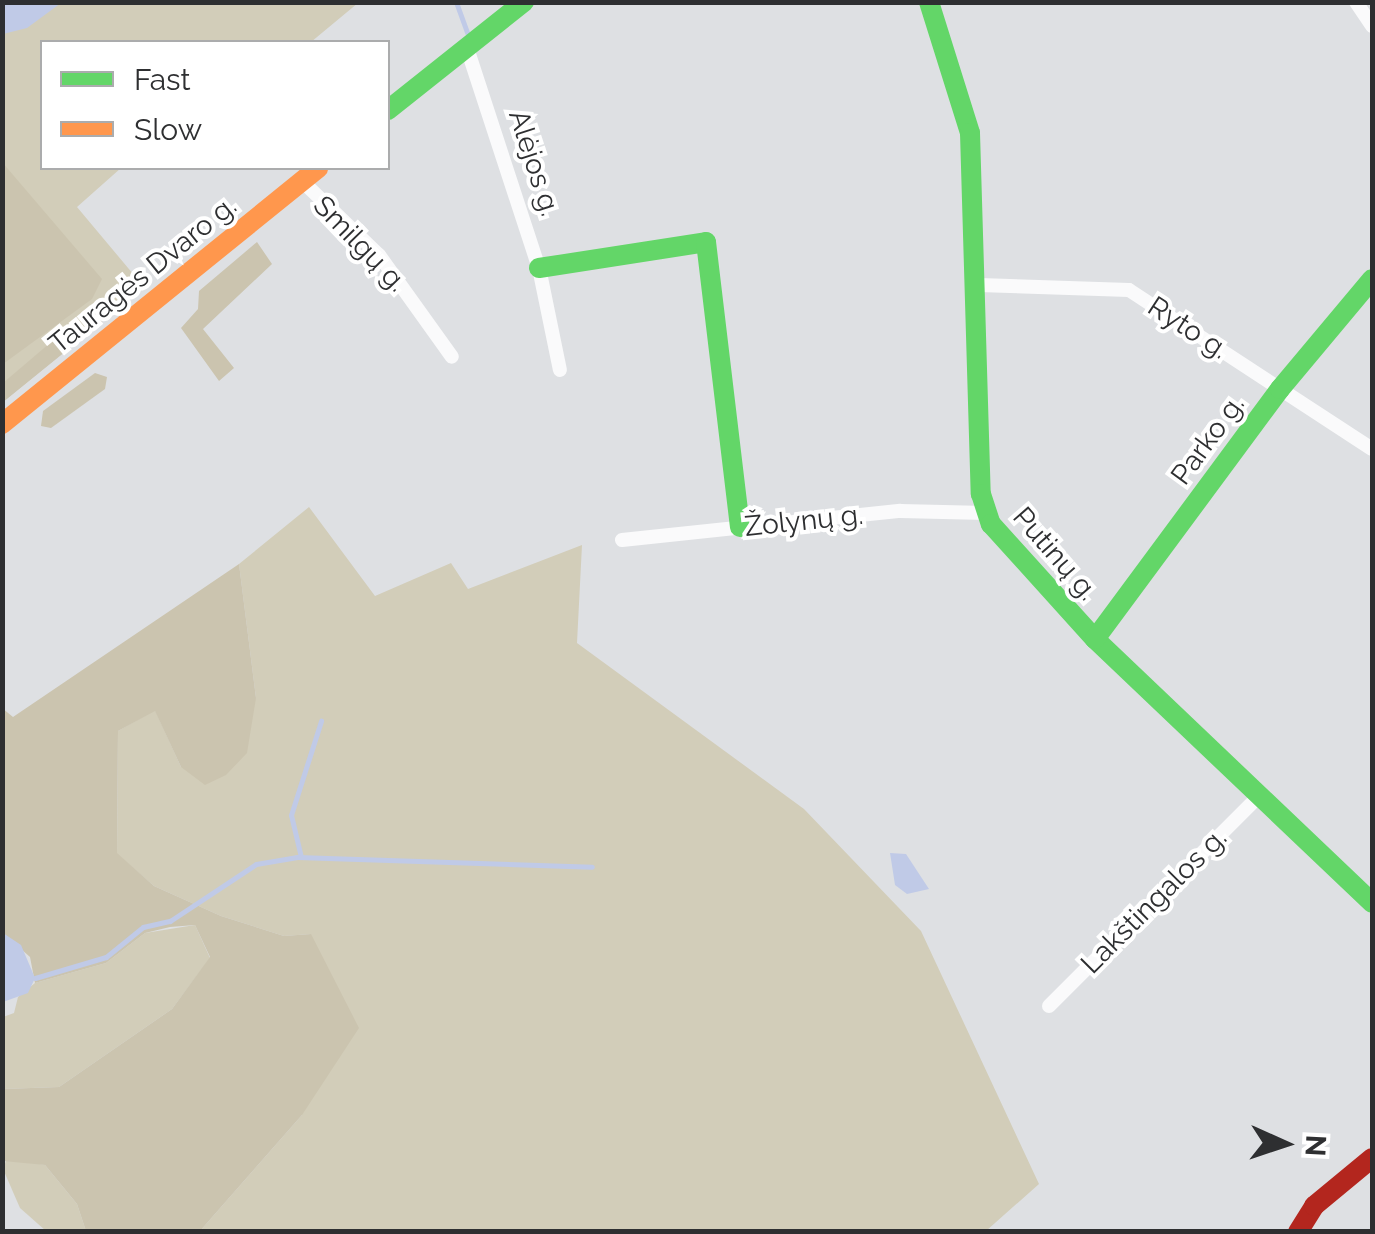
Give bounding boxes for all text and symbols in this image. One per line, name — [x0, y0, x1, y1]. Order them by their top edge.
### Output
legend — [40, 40, 390, 170]
text: Fast — [134, 62, 191, 97]
street label: Alėjos g. — [501, 106, 567, 220]
text: Slow — [134, 112, 202, 147]
street label: Tauragės Dvaro g. — [43, 189, 243, 361]
street label: Smilgų g. — [306, 189, 414, 299]
street label: Ryto g. — [1142, 290, 1234, 366]
street label: Parko g. — [1164, 389, 1252, 491]
street label: Žolynų g. — [743, 498, 865, 544]
street label: Putinų g. — [1006, 501, 1104, 607]
street label: Lakštingalos g. — [1074, 821, 1234, 981]
north arrow — [1235, 1094, 1335, 1194]
text: N — [1298, 1134, 1332, 1157]

